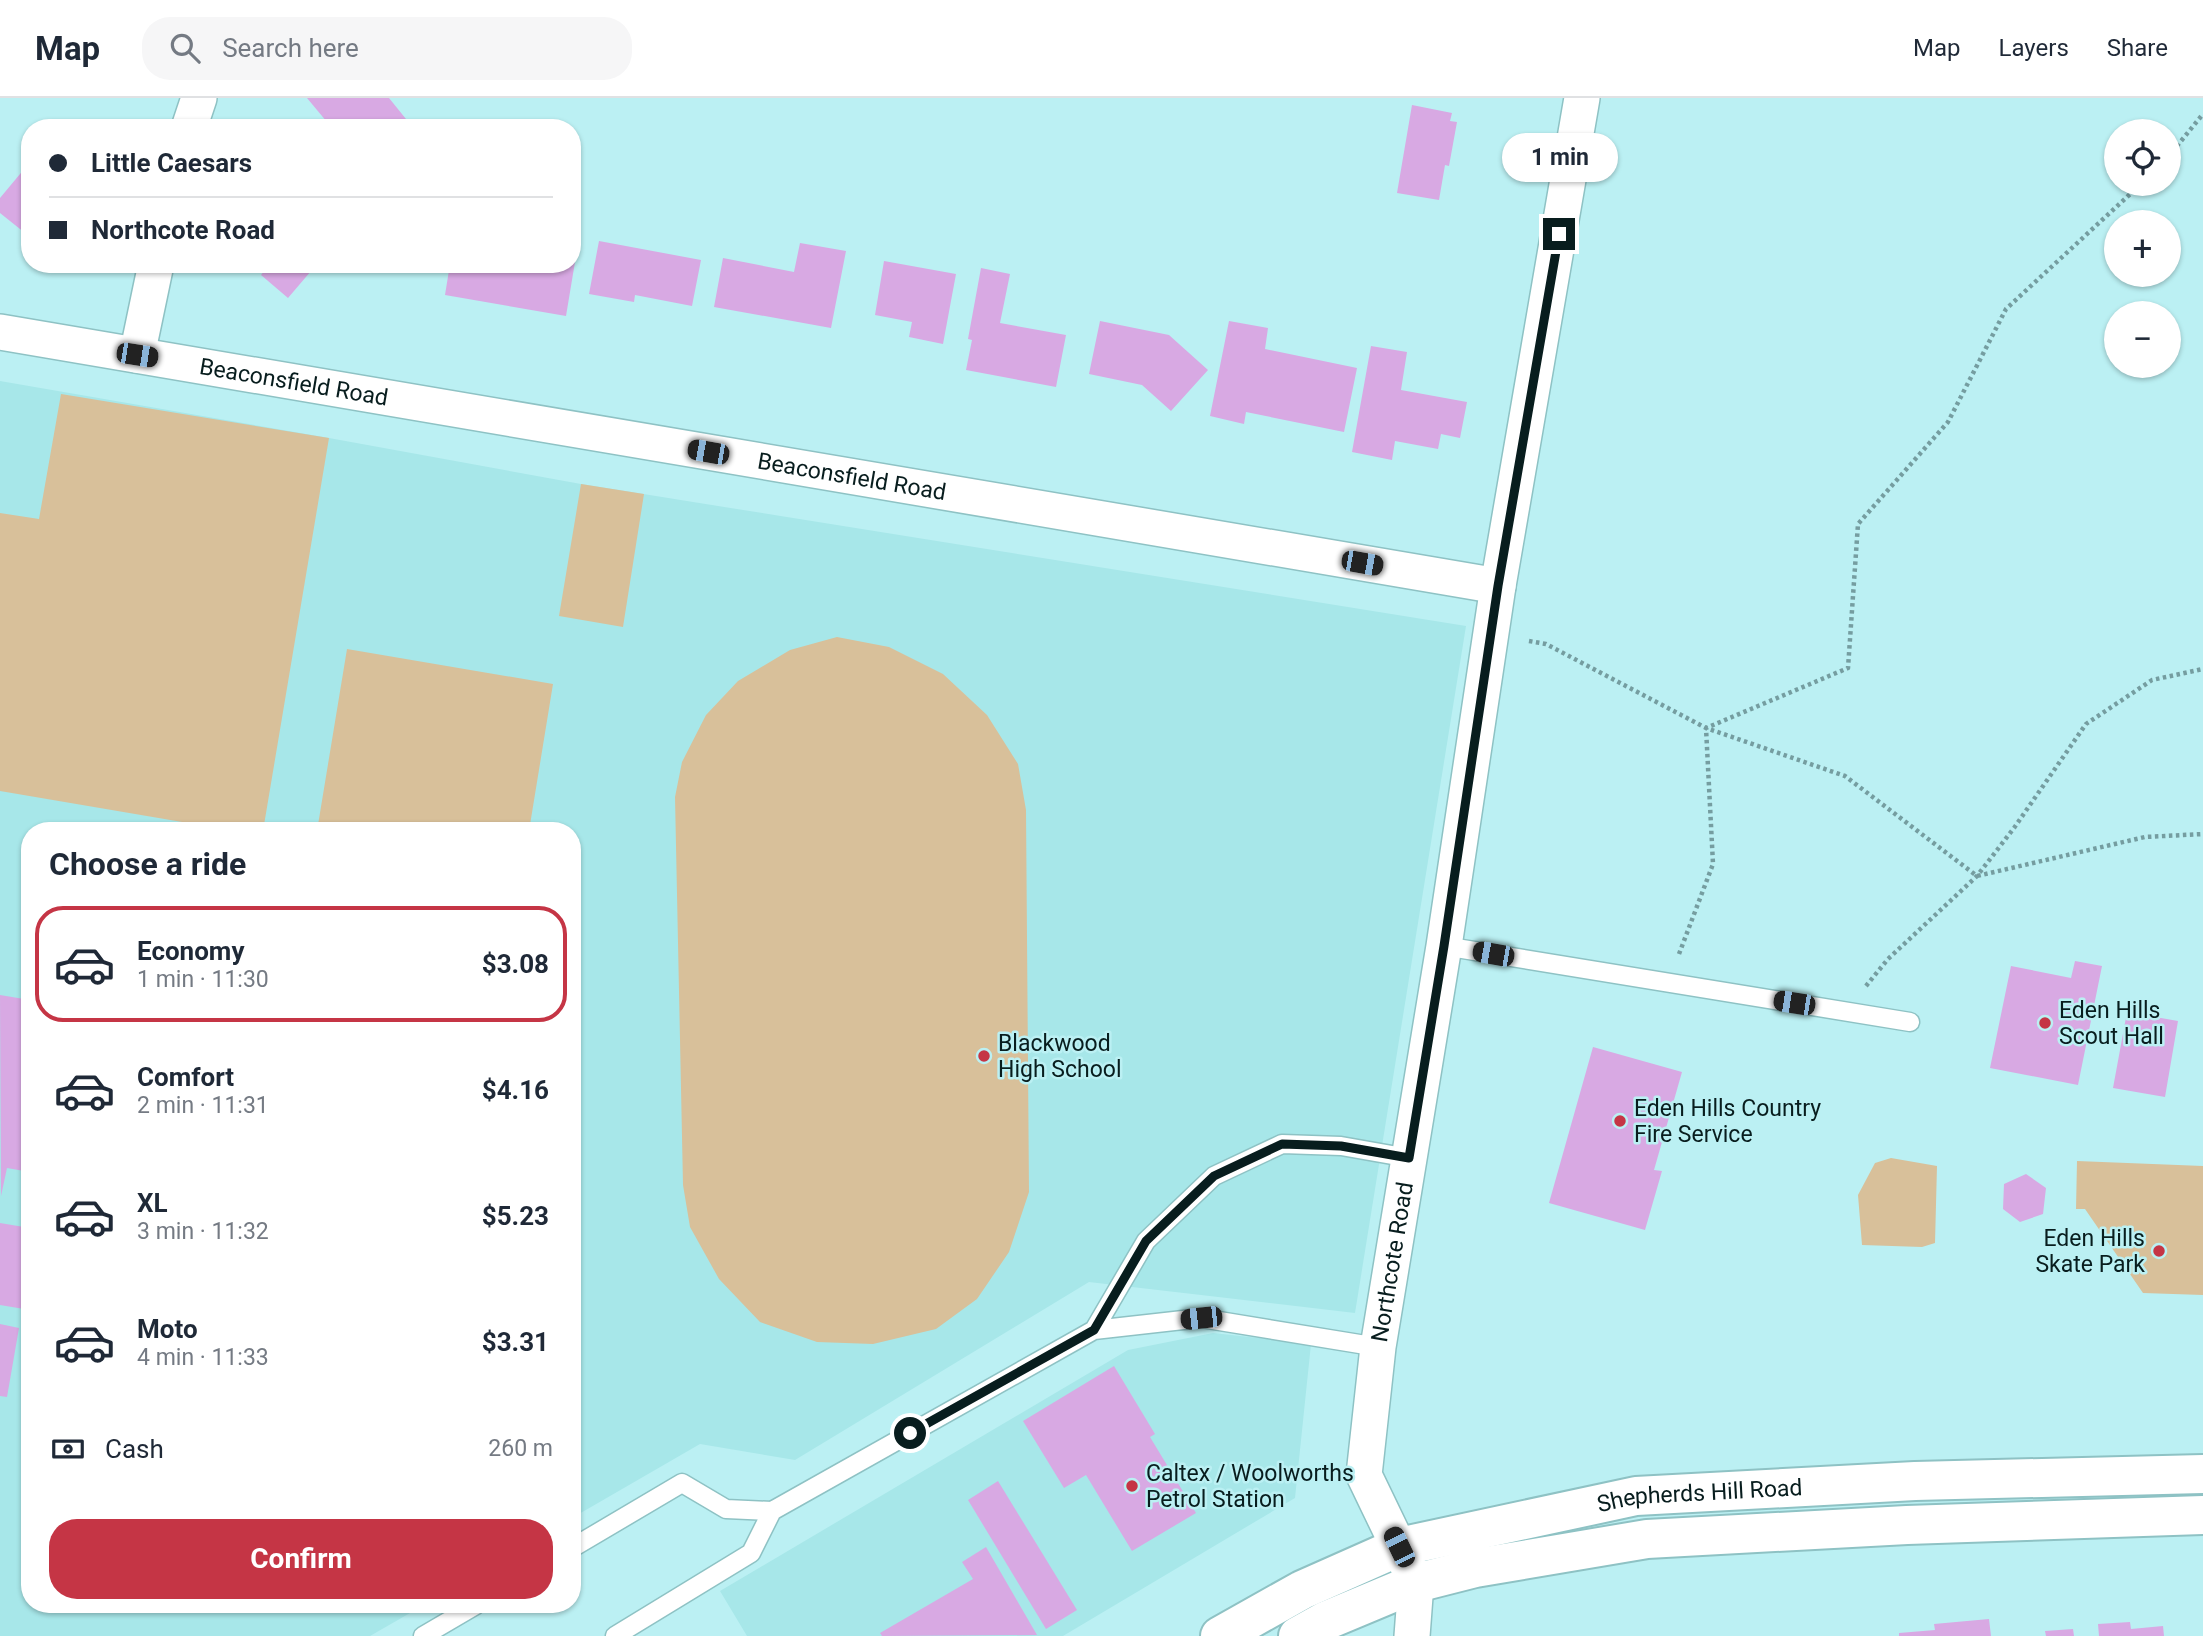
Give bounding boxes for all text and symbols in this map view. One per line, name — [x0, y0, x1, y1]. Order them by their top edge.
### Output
search box — [142, 17, 632, 80]
text: Map — [35, 29, 100, 68]
icon: search — [166, 29, 204, 67]
text: Search here — [222, 33, 359, 63]
text: Map — [1913, 34, 1961, 62]
text: Layers — [1999, 34, 2069, 62]
text: Share — [2107, 34, 2168, 62]
map controls — [2104, 119, 2181, 378]
button: locate — [2104, 119, 2181, 196]
callout: 1 min — [1501, 132, 1617, 181]
text: 1 min — [1531, 144, 1589, 171]
text: Little Caesars — [91, 148, 252, 178]
button: + — [2104, 210, 2181, 287]
text: Northcote Road — [91, 215, 275, 245]
route end — [1543, 218, 1575, 250]
button: − — [2104, 301, 2181, 378]
car — [115, 341, 160, 369]
street label: Beaconsfield Road — [197, 353, 390, 411]
car — [686, 438, 731, 466]
street label: Beaconsfield Road — [755, 447, 948, 506]
car — [1340, 549, 1385, 577]
text: Choose a ride — [49, 845, 246, 883]
icon: car — [53, 933, 116, 996]
text: Economy — [137, 936, 244, 966]
car — [1471, 940, 1516, 968]
text: $3.08 — [482, 949, 549, 979]
text: 1 min · 11:30 — [137, 966, 269, 993]
car — [1772, 989, 1817, 1017]
place label: Eden Hills Scout Hall — [2059, 997, 2164, 1050]
marker: Eden Hills Scout Hall — [2037, 1015, 2053, 1031]
place label: Blackwood High School — [998, 1030, 1121, 1083]
marker: Blackwood High School — [976, 1048, 992, 1064]
icon: car — [53, 1059, 116, 1122]
text: Comfort — [137, 1062, 234, 1092]
text: $4.16 — [482, 1075, 549, 1105]
text: 2 min · 11:31 — [137, 1092, 269, 1119]
place label: Eden Hills Country Fire Service — [1634, 1095, 1821, 1148]
marker: Eden Hills Country Fire Service — [1612, 1113, 1628, 1129]
street label: Northcote Road — [1366, 1180, 1418, 1344]
icon: car — [53, 1185, 116, 1248]
text: XL — [137, 1188, 168, 1218]
text: $5.23 — [482, 1201, 549, 1231]
text: 3 min · 11:32 — [137, 1218, 269, 1245]
place label: Eden Hills Skate Park — [2035, 1225, 2145, 1278]
marker: Eden Hills Skate Park — [2151, 1243, 2167, 1259]
car — [1180, 1305, 1223, 1331]
icon: car — [53, 1311, 116, 1374]
text: Moto — [137, 1314, 198, 1344]
text: $3.31 — [482, 1327, 549, 1357]
text: 4 min · 11:33 — [137, 1344, 269, 1371]
route start — [894, 1417, 926, 1449]
icon: cash — [49, 1430, 87, 1468]
text: Cash — [105, 1434, 164, 1464]
text: 260 m — [488, 1435, 553, 1462]
place label: Caltex / Woolworths Petrol Station — [1146, 1460, 1354, 1513]
street label: Shepherds Hill Road — [1594, 1474, 1803, 1518]
marker: Caltex / Woolworths Petrol Station — [1124, 1478, 1140, 1494]
button: Confirm — [49, 1519, 553, 1599]
car — [1381, 1524, 1418, 1570]

